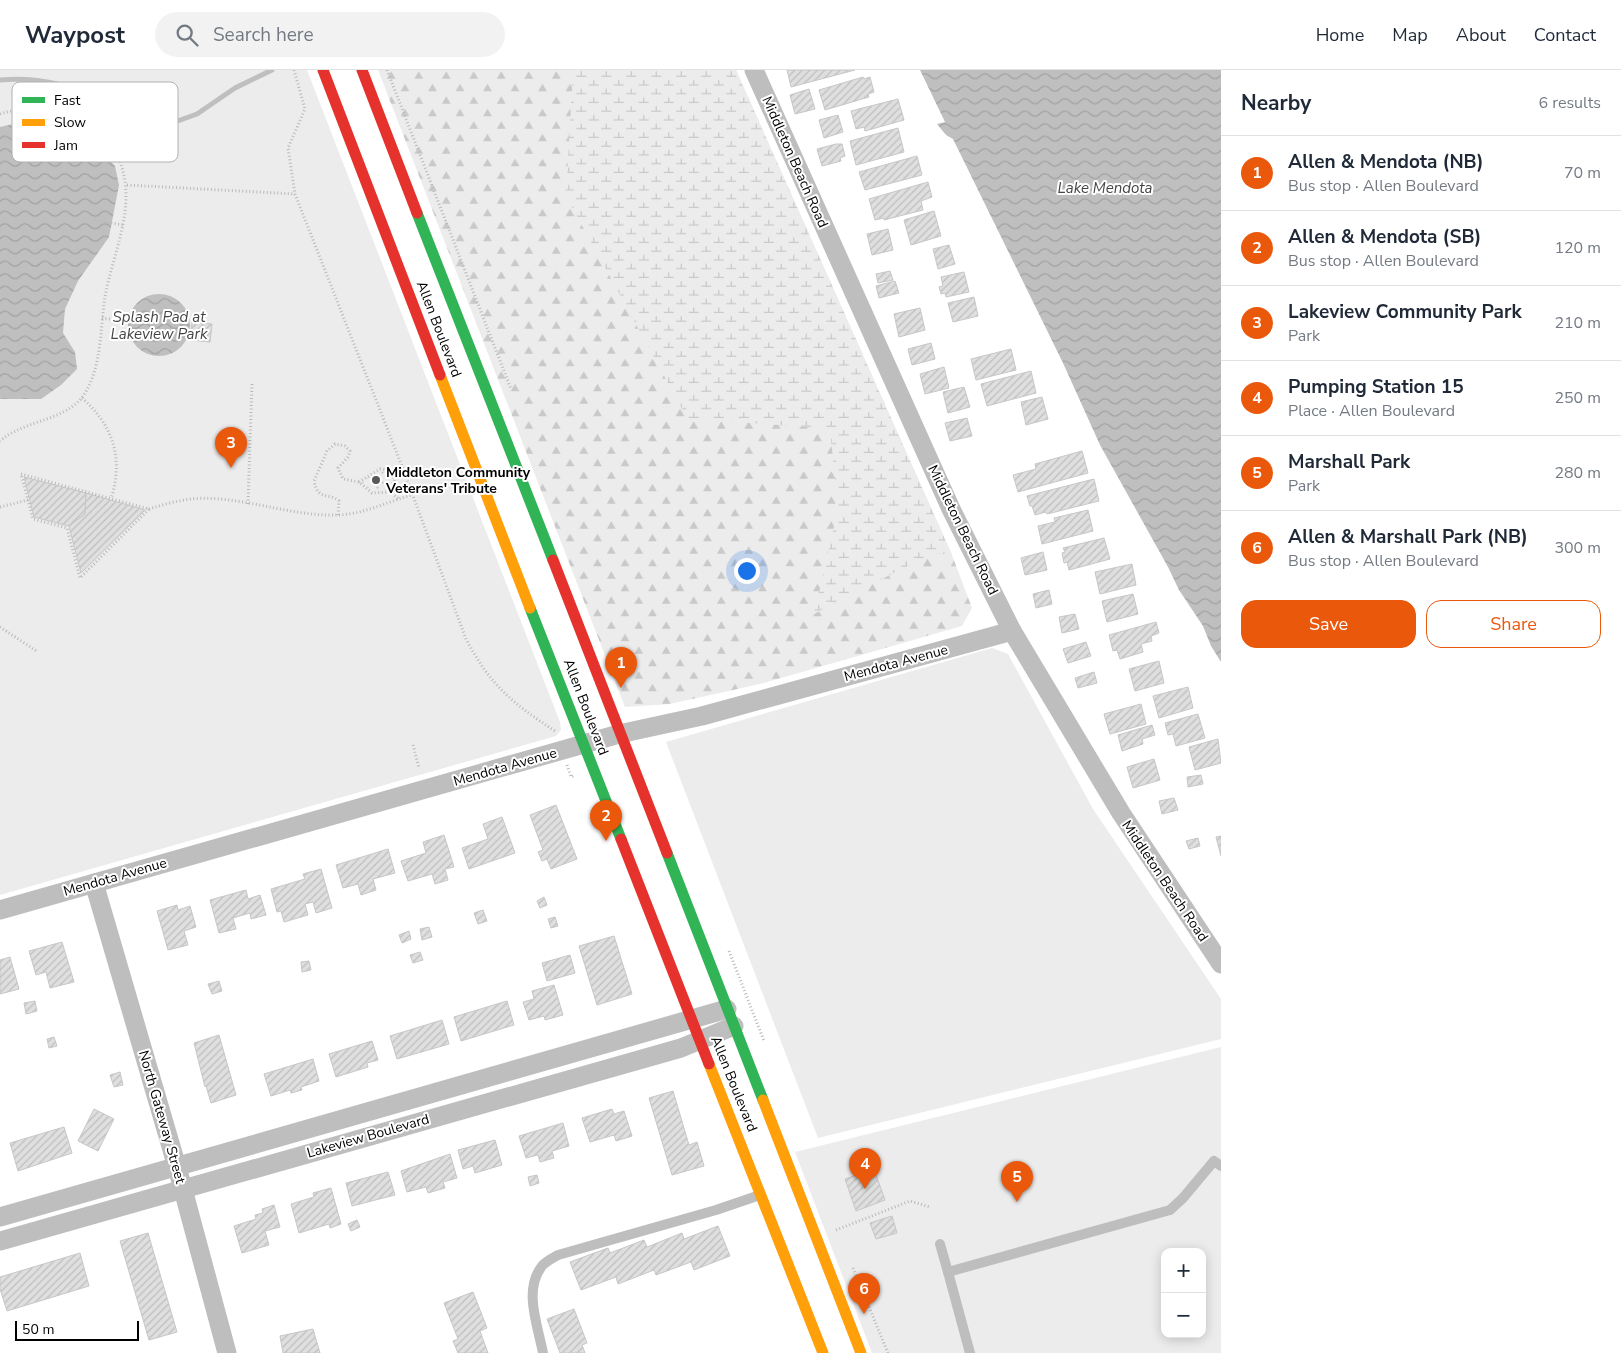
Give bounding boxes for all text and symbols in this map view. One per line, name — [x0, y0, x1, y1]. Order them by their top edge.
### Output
search box — [155, 12, 505, 57]
text: Waypost — [25, 19, 125, 51]
icon: search — [173, 21, 201, 49]
text: Search here — [213, 22, 314, 48]
text: Home — [1316, 23, 1364, 47]
text: Map — [1392, 23, 1428, 47]
text: About — [1456, 23, 1506, 47]
text: Contact — [1534, 23, 1596, 47]
legend — [12, 82, 178, 162]
text: Nearby — [1241, 89, 1311, 117]
text: Fast — [54, 91, 80, 110]
text: 6 results — [1539, 92, 1601, 114]
street label: Middleton Beach Road — [757, 93, 833, 231]
text: Slow — [54, 113, 86, 132]
text: Jam — [53, 136, 78, 155]
text: Allen & Mendota (NB) — [1288, 149, 1484, 175]
text: 1 — [1252, 162, 1262, 184]
text: 70 m — [1564, 162, 1601, 184]
text: Bus stop · Allen Boulevard — [1288, 175, 1479, 197]
water label: Lake Mendota — [1058, 178, 1152, 198]
text: Allen & Mendota (SB) — [1288, 224, 1481, 250]
text: 2 — [1252, 237, 1262, 259]
text: 120 m — [1554, 237, 1601, 259]
text: Bus stop · Allen Boulevard — [1288, 250, 1479, 272]
street label: Allen Boulevard — [412, 278, 466, 380]
text: Lakeview Community Park — [1288, 299, 1522, 325]
water label: Splash Pad at Lakeview Park — [111, 307, 208, 344]
text: 3 — [1252, 312, 1262, 334]
text: 210 m — [1554, 312, 1601, 334]
text: Park — [1288, 325, 1320, 347]
text: Pumping Station 15 — [1288, 374, 1464, 400]
text: 4 — [1252, 387, 1262, 409]
text: 250 m — [1554, 387, 1601, 409]
text: Place · Allen Boulevard — [1288, 400, 1455, 422]
pin: 3 — [215, 427, 247, 468]
text: Marshall Park — [1288, 449, 1410, 475]
street label: Middleton Beach Road — [923, 462, 1003, 598]
text: 5 — [1252, 462, 1262, 484]
text: 280 m — [1554, 462, 1601, 484]
place label: Middleton Community Veterans' Tribute — [385, 463, 531, 498]
marker: Middleton Community Veterans' Tribute — [370, 474, 382, 486]
text: Park — [1288, 475, 1320, 497]
text: Allen & Marshall Park (NB) — [1288, 524, 1528, 550]
text: 6 — [1252, 537, 1262, 559]
text: 300 m — [1554, 537, 1601, 559]
text: Bus stop · Allen Boulevard — [1288, 550, 1479, 572]
your location — [734, 558, 760, 584]
button: Save — [1241, 600, 1416, 648]
button: Share — [1426, 600, 1601, 648]
street label: Mendota Avenue — [842, 640, 950, 686]
pin: 1 — [605, 647, 637, 688]
street label: Allen Boulevard — [559, 656, 613, 758]
street label: Mendota Avenue — [451, 743, 559, 791]
pin: 2 — [590, 800, 622, 841]
street label: Middleton Beach Road — [1117, 817, 1213, 945]
street label: Mendota Avenue — [61, 853, 169, 901]
street label: Allen Boulevard — [706, 1033, 762, 1135]
street label: North Gateway Street — [134, 1048, 190, 1186]
street label: Lakeview Boulevard — [305, 1109, 431, 1163]
pin: 4 — [849, 1148, 881, 1189]
pin: 5 — [1001, 1161, 1033, 1202]
map controls — [1161, 1248, 1206, 1338]
button: + — [1161, 1248, 1206, 1293]
pin: 6 — [848, 1273, 880, 1314]
button: − — [1161, 1293, 1206, 1338]
scale bar — [15, 1318, 139, 1341]
text: 50 m — [22, 1320, 54, 1339]

